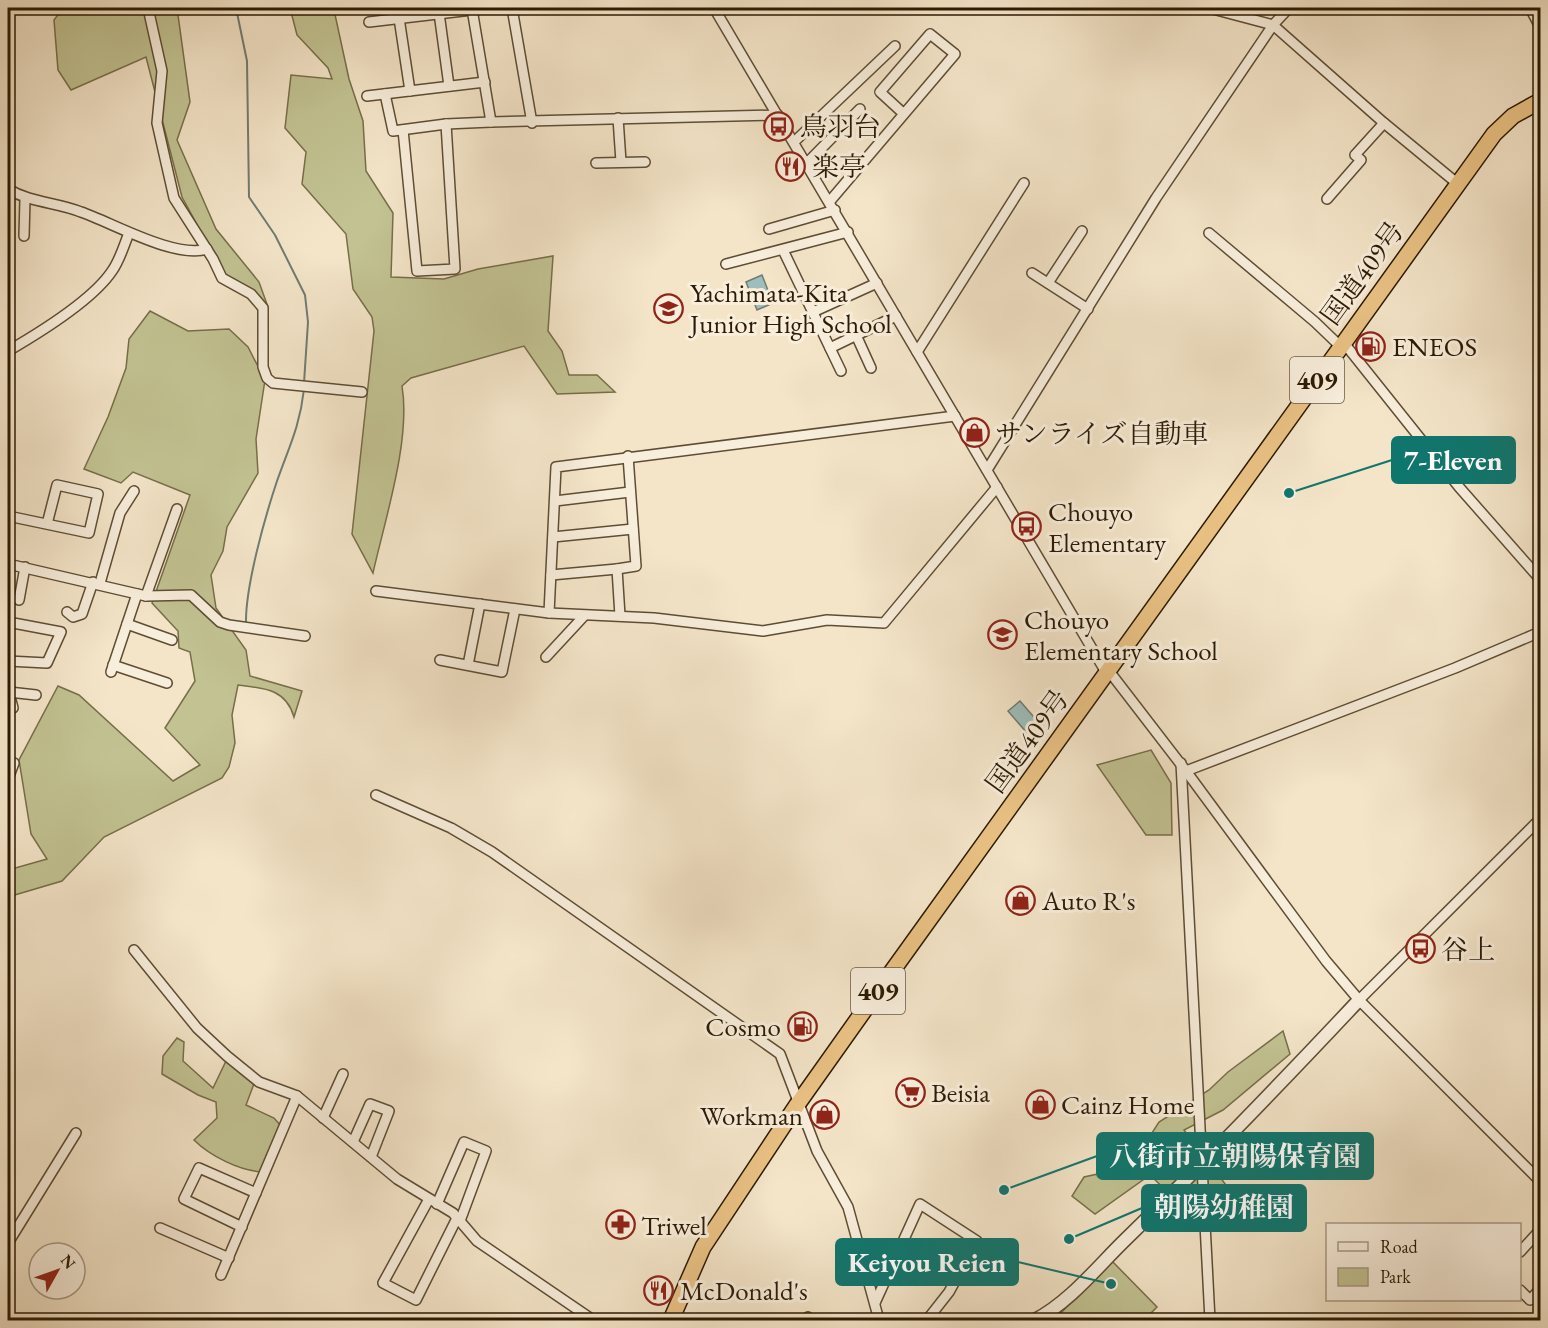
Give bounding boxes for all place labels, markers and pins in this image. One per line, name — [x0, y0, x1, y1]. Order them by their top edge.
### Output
place label: 鳥羽台 — [800, 109, 881, 144]
bus stop icon: 鳥羽台 — [763, 110, 795, 142]
place label: 楽亭 — [812, 149, 866, 184]
restaurant icon: 楽亭 — [775, 150, 807, 182]
place label: Yachimata-Kita Junior High School — [688, 275, 892, 341]
school or university icon: Yachimata-Kita Junior High School — [653, 292, 685, 324]
place label: ENEOS — [1392, 329, 1477, 364]
fuel station icon: ENEOS — [1355, 330, 1387, 362]
place label: サンライズ自動車 — [995, 416, 1209, 451]
shop icon: サンライズ自動車 — [958, 417, 990, 449]
callout: 7-Eleven — [1392, 437, 1515, 483]
place label: Chouyo Elementary — [1048, 494, 1166, 560]
bus stop icon: Chouyo Elementary — [1011, 511, 1043, 543]
place label: Chouyo Elementary School — [1024, 602, 1218, 668]
school or university icon: Chouyo Elementary School — [987, 619, 1019, 651]
place label: Auto R's — [1041, 883, 1136, 918]
shop icon: Auto R's — [1005, 884, 1037, 916]
place label: 谷上 — [1441, 932, 1495, 967]
bus stop icon: 谷上 — [1404, 933, 1436, 965]
place label: Cosmo — [705, 1009, 781, 1044]
fuel station icon: Cosmo — [786, 1010, 818, 1042]
place label: Beisia — [931, 1075, 990, 1110]
supermarket icon: Beisia — [894, 1076, 926, 1108]
place label: Cainz Home — [1061, 1087, 1194, 1122]
shop icon: Cainz Home — [1024, 1088, 1056, 1120]
place label: Workman — [700, 1098, 803, 1133]
shop icon: Workman — [808, 1099, 840, 1131]
callout: 八街市立朝陽保育園 — [1097, 1133, 1373, 1179]
callout: 朝陽幼稚園 — [1142, 1185, 1306, 1231]
place label: Triwel — [641, 1208, 707, 1243]
pharmacy icon: Triwel — [604, 1209, 636, 1241]
callout: Keiyou Reien — [836, 1239, 1018, 1285]
place label: McDonald's — [680, 1273, 808, 1308]
restaurant icon: McDonald's — [643, 1274, 675, 1306]

